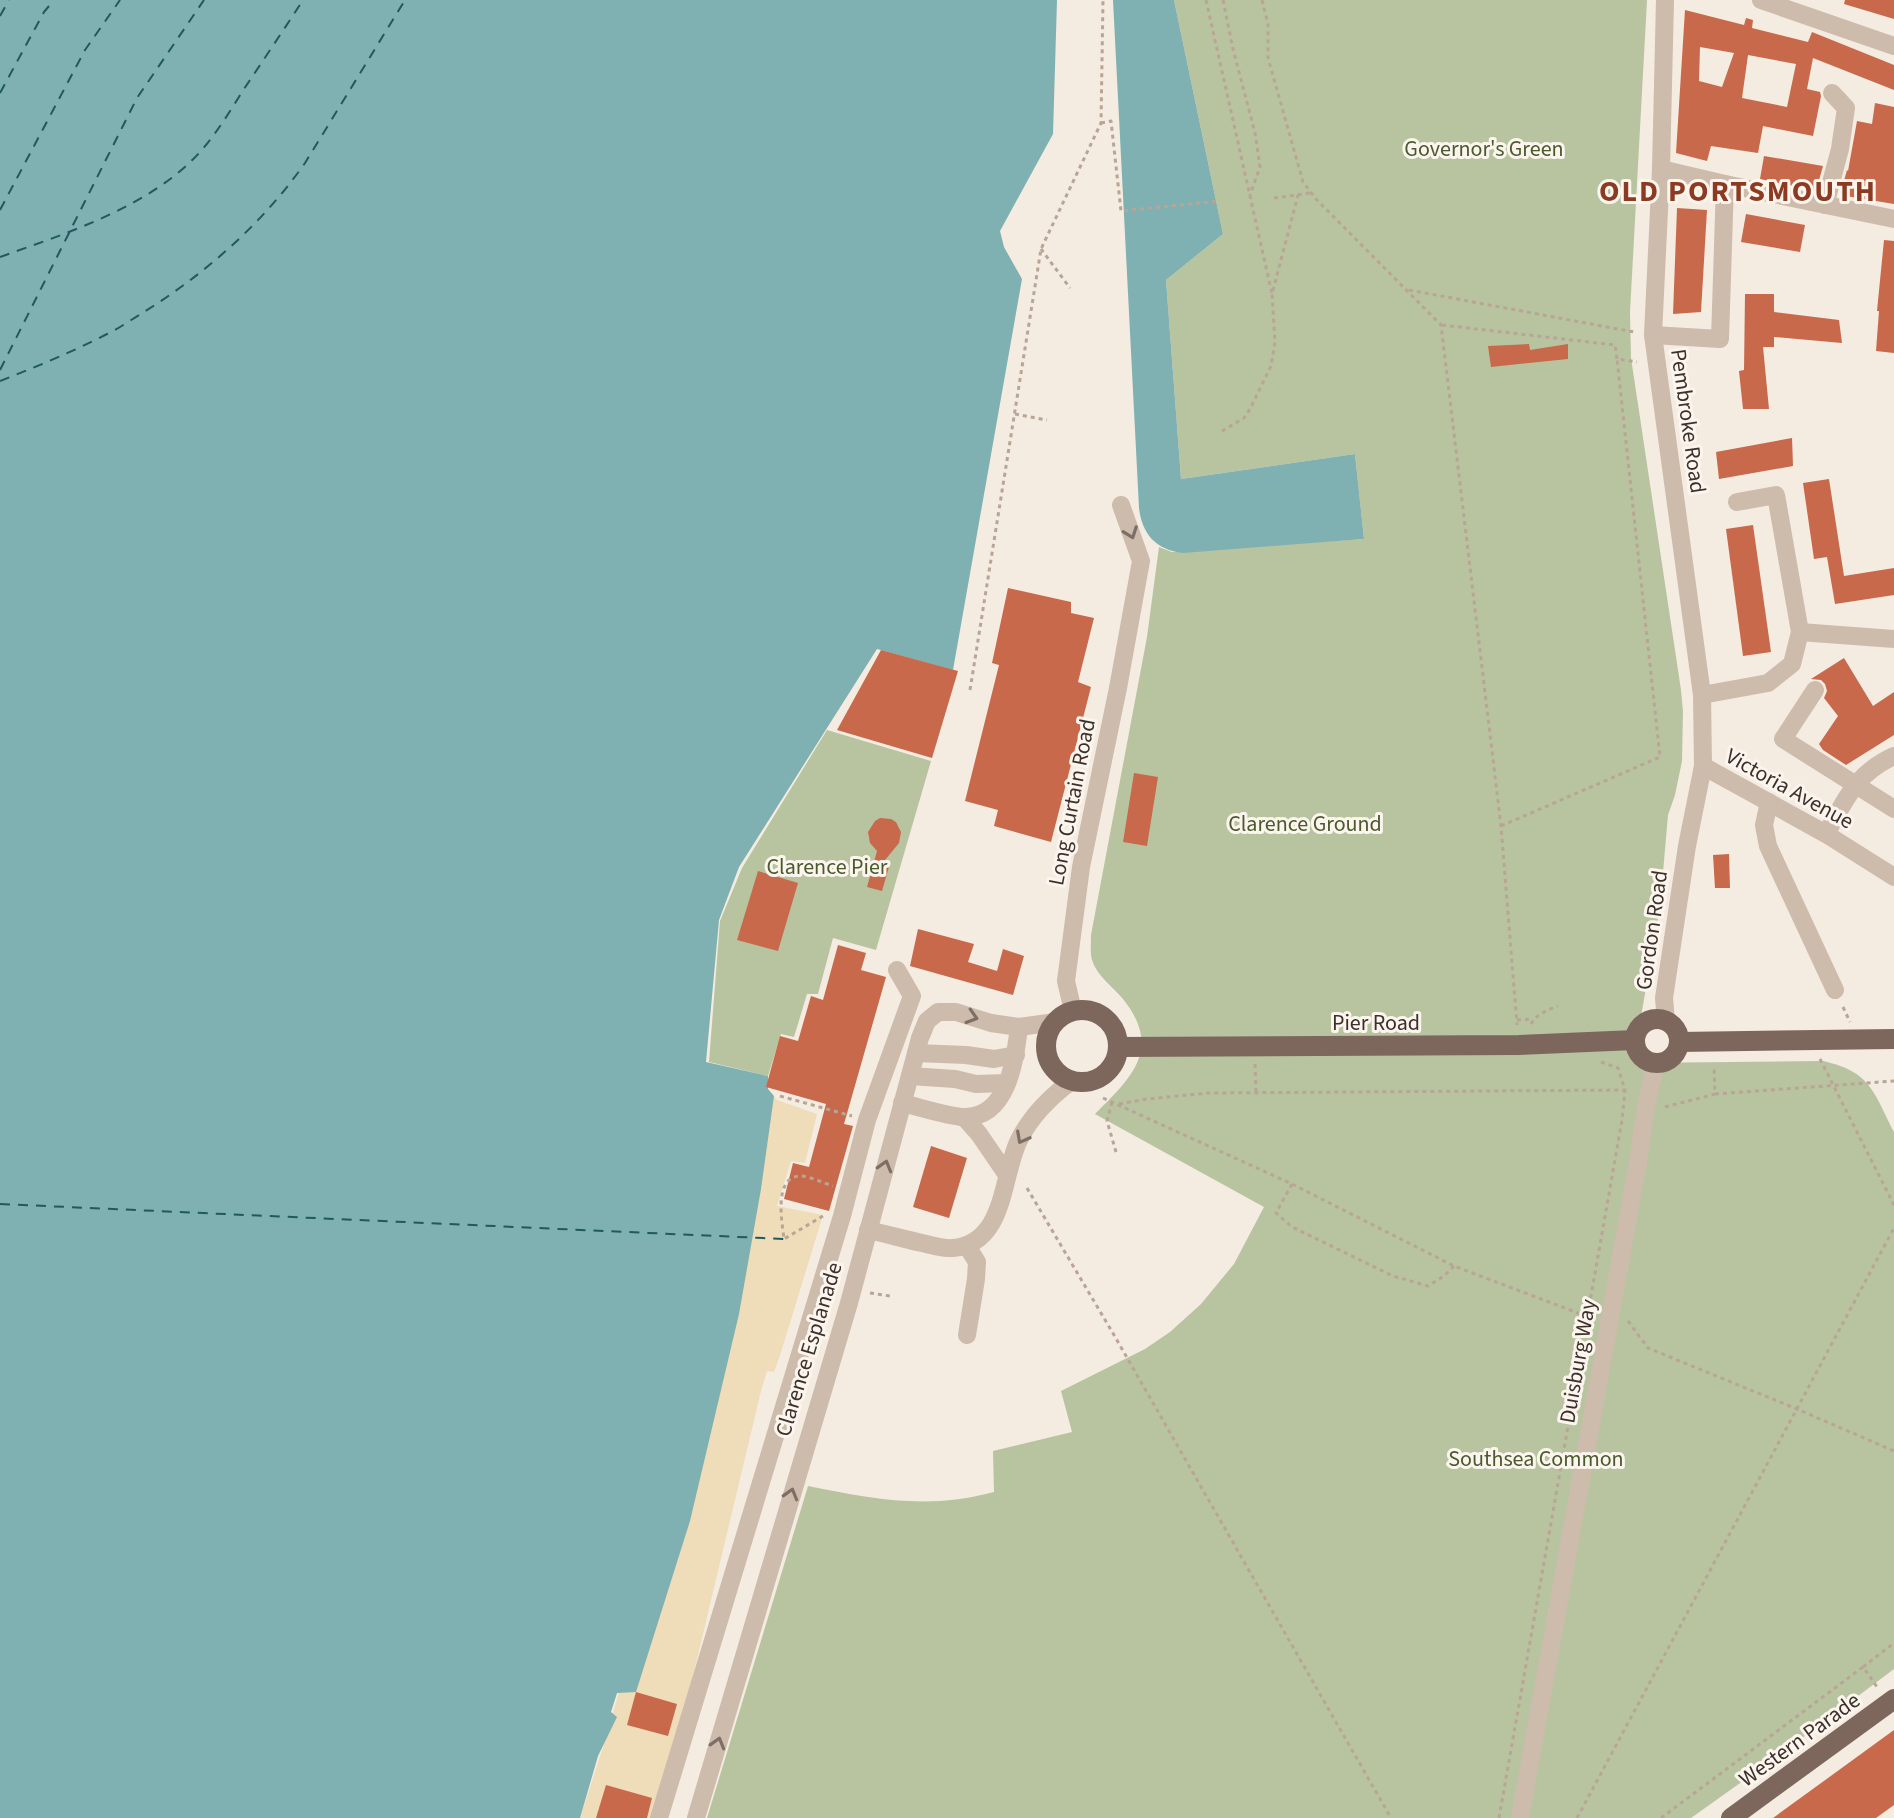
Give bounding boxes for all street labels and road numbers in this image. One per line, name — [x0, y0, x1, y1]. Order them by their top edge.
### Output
street label: Pembroke Road — [1662, 347, 1714, 495]
street label: Long Curtain Road — [1040, 716, 1104, 888]
street label: Victoria Avenue — [1720, 740, 1859, 837]
street label: Gordon Road — [1628, 868, 1676, 992]
street label: Pier Road — [1332, 1007, 1420, 1039]
street label: Clarence Esplanade — [767, 1258, 851, 1440]
street label: Duisburg Way — [1551, 1296, 1605, 1426]
street label: Western Parade — [1732, 1685, 1867, 1795]

